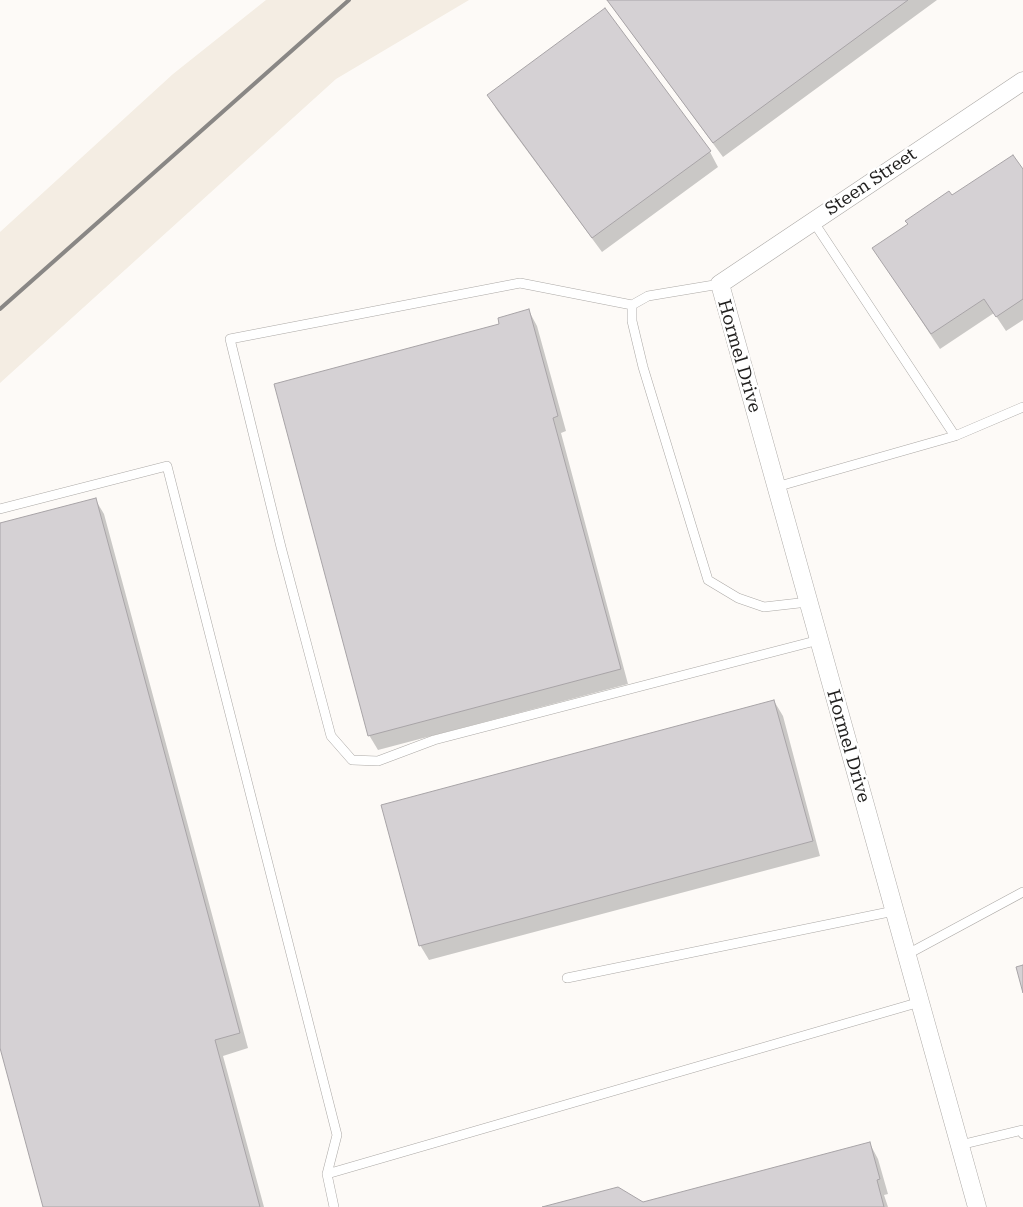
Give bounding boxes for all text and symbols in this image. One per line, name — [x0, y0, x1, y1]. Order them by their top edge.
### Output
street label: Steen Street — [821, 144, 921, 220]
street label: Hormel Drive — [713, 297, 765, 415]
street label: Hormel Drive — [822, 687, 874, 805]

